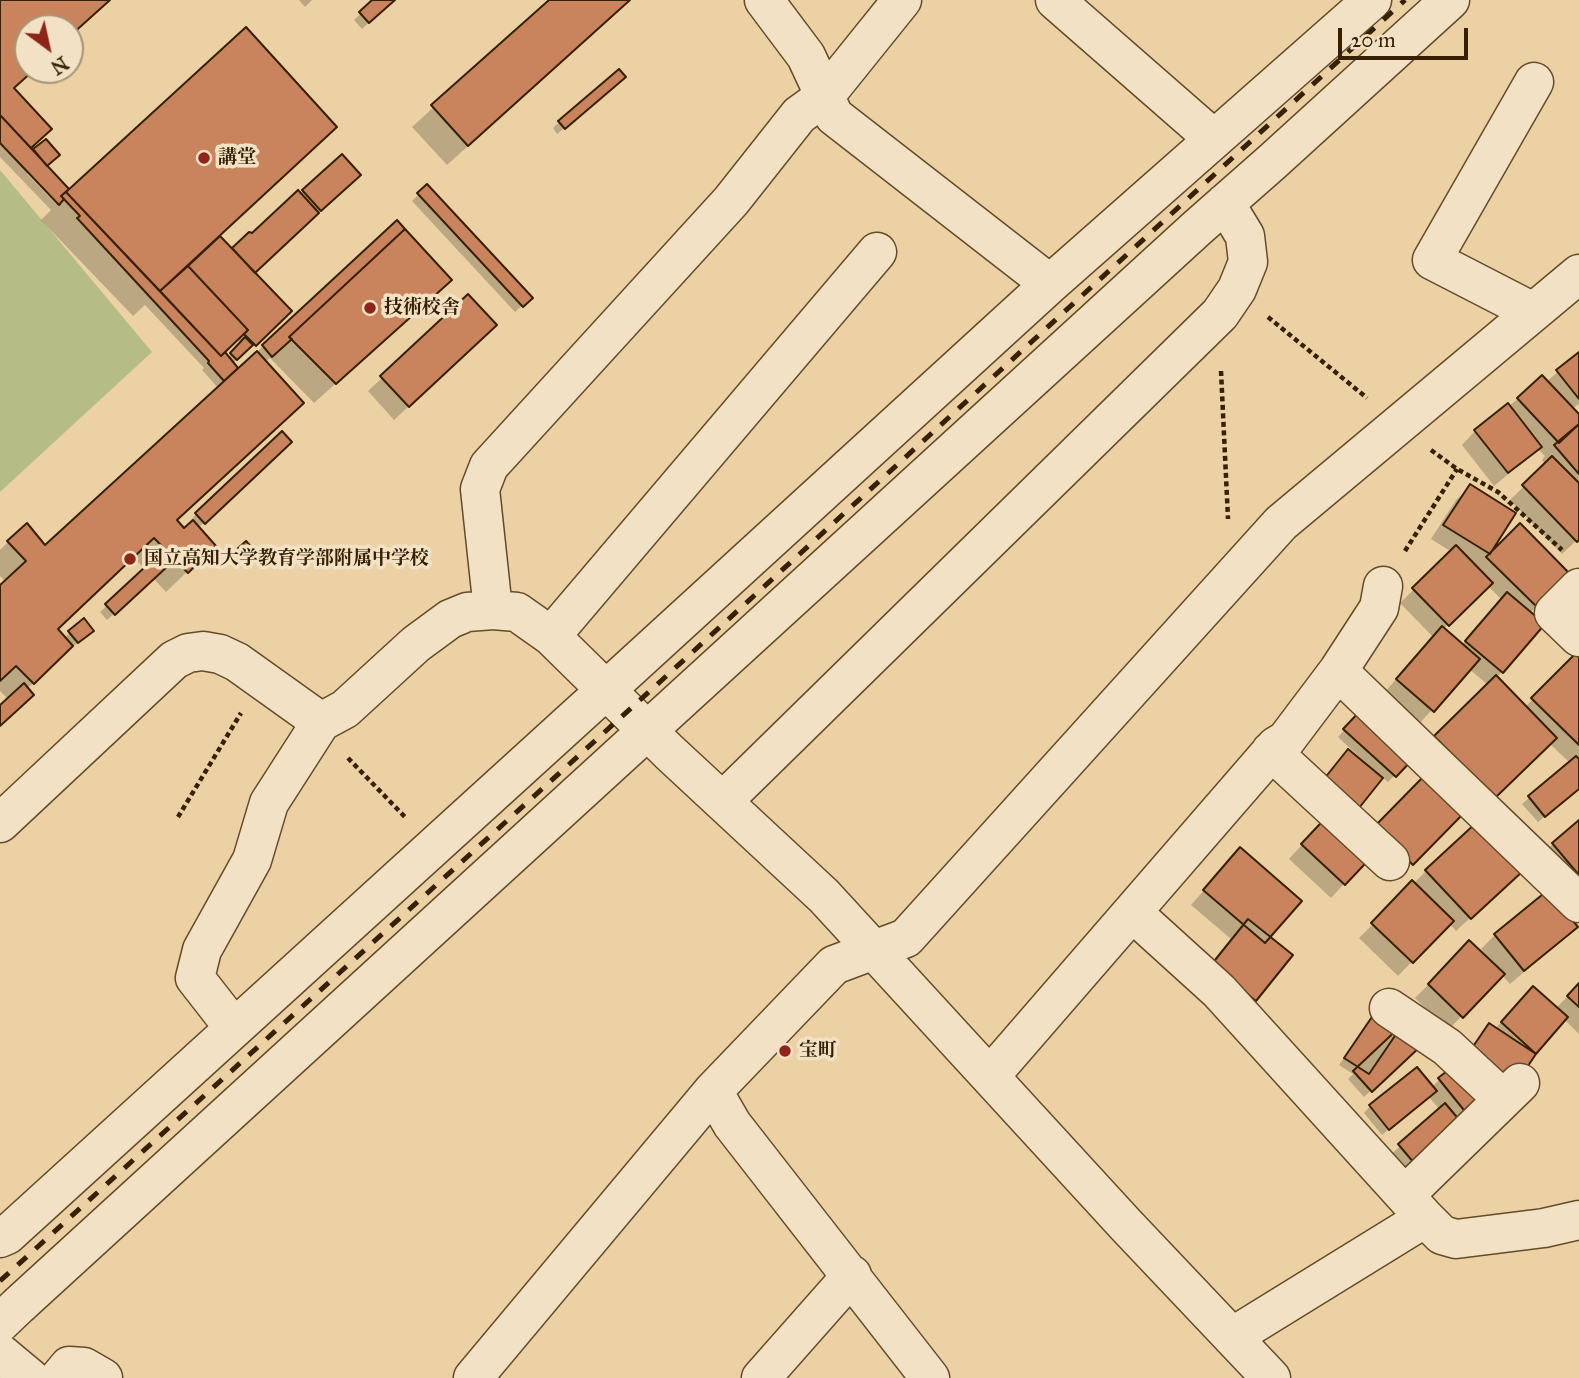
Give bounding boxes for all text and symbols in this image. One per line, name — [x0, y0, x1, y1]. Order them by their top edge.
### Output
north arrow — [14, 14, 84, 84]
scale bar — [1341, 14, 1470, 58]
text: 20 m — [1351, 27, 1396, 53]
text: N — [47, 51, 73, 79]
place label: 講堂 — [218, 147, 256, 169]
marker: 講堂 — [196, 150, 212, 166]
place label: 技術校舎 — [384, 297, 460, 319]
marker: 技術校舎 — [362, 300, 378, 316]
place label: 国立高知大学教育学部附属中学校 — [144, 548, 429, 570]
marker: 国立高知大学教育学部附属中学校 — [122, 551, 138, 567]
place label: 宝町 — [799, 1040, 837, 1062]
marker: 宝町 — [777, 1043, 793, 1059]

